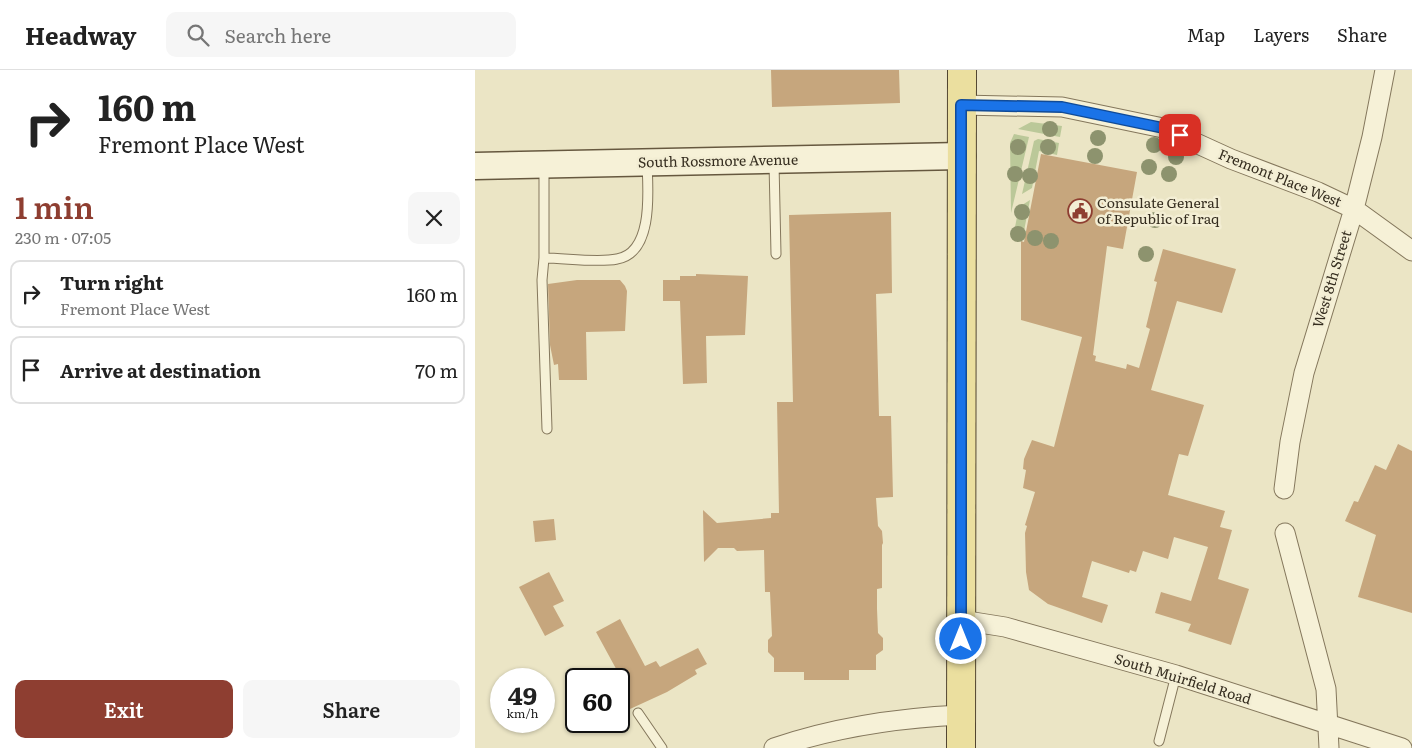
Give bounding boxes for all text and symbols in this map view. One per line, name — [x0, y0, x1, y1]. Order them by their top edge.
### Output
search box — [166, 12, 516, 57]
text: Headway — [25, 17, 136, 52]
icon: search — [184, 21, 212, 49]
text: Search here — [224, 21, 331, 49]
text: Map — [1187, 21, 1225, 48]
text: Layers — [1253, 21, 1309, 48]
text: Share — [1337, 21, 1387, 48]
text: 160 m — [98, 80, 196, 132]
icon: right — [15, 90, 80, 155]
pin — [1159, 114, 1201, 156]
icon: arrive — [1166, 121, 1194, 149]
text: Fremont Place West — [98, 127, 304, 160]
street label: Fremont Place West — [1216, 143, 1345, 211]
street label: South Rossmore Avenue — [638, 149, 798, 171]
text: 1 min — [15, 184, 94, 228]
button: close — [408, 192, 460, 244]
place label: Consulate General of Republic of Iraq — [1097, 192, 1220, 228]
public building icon: Consulate General of Republic of Iraq — [1067, 198, 1093, 224]
text: 230 m · 07:05 — [15, 225, 111, 249]
street label: West 8th Street — [1307, 227, 1356, 330]
text: Turn right — [60, 268, 164, 296]
icon: right — [17, 280, 45, 308]
text: 160 m — [407, 280, 458, 308]
text: Fremont Place West — [60, 296, 210, 320]
icon: arrive — [17, 356, 45, 384]
text: Arrive at destination — [60, 356, 261, 384]
text: 70 m — [415, 356, 458, 384]
position arrow — [934, 612, 986, 664]
street label: South Muirfield Road — [1112, 648, 1255, 709]
speed limit sign: 60 — [565, 668, 630, 733]
text: 49 — [508, 676, 537, 713]
button: Exit — [15, 680, 233, 738]
button: Share — [243, 680, 460, 738]
text: km/h — [507, 704, 538, 722]

